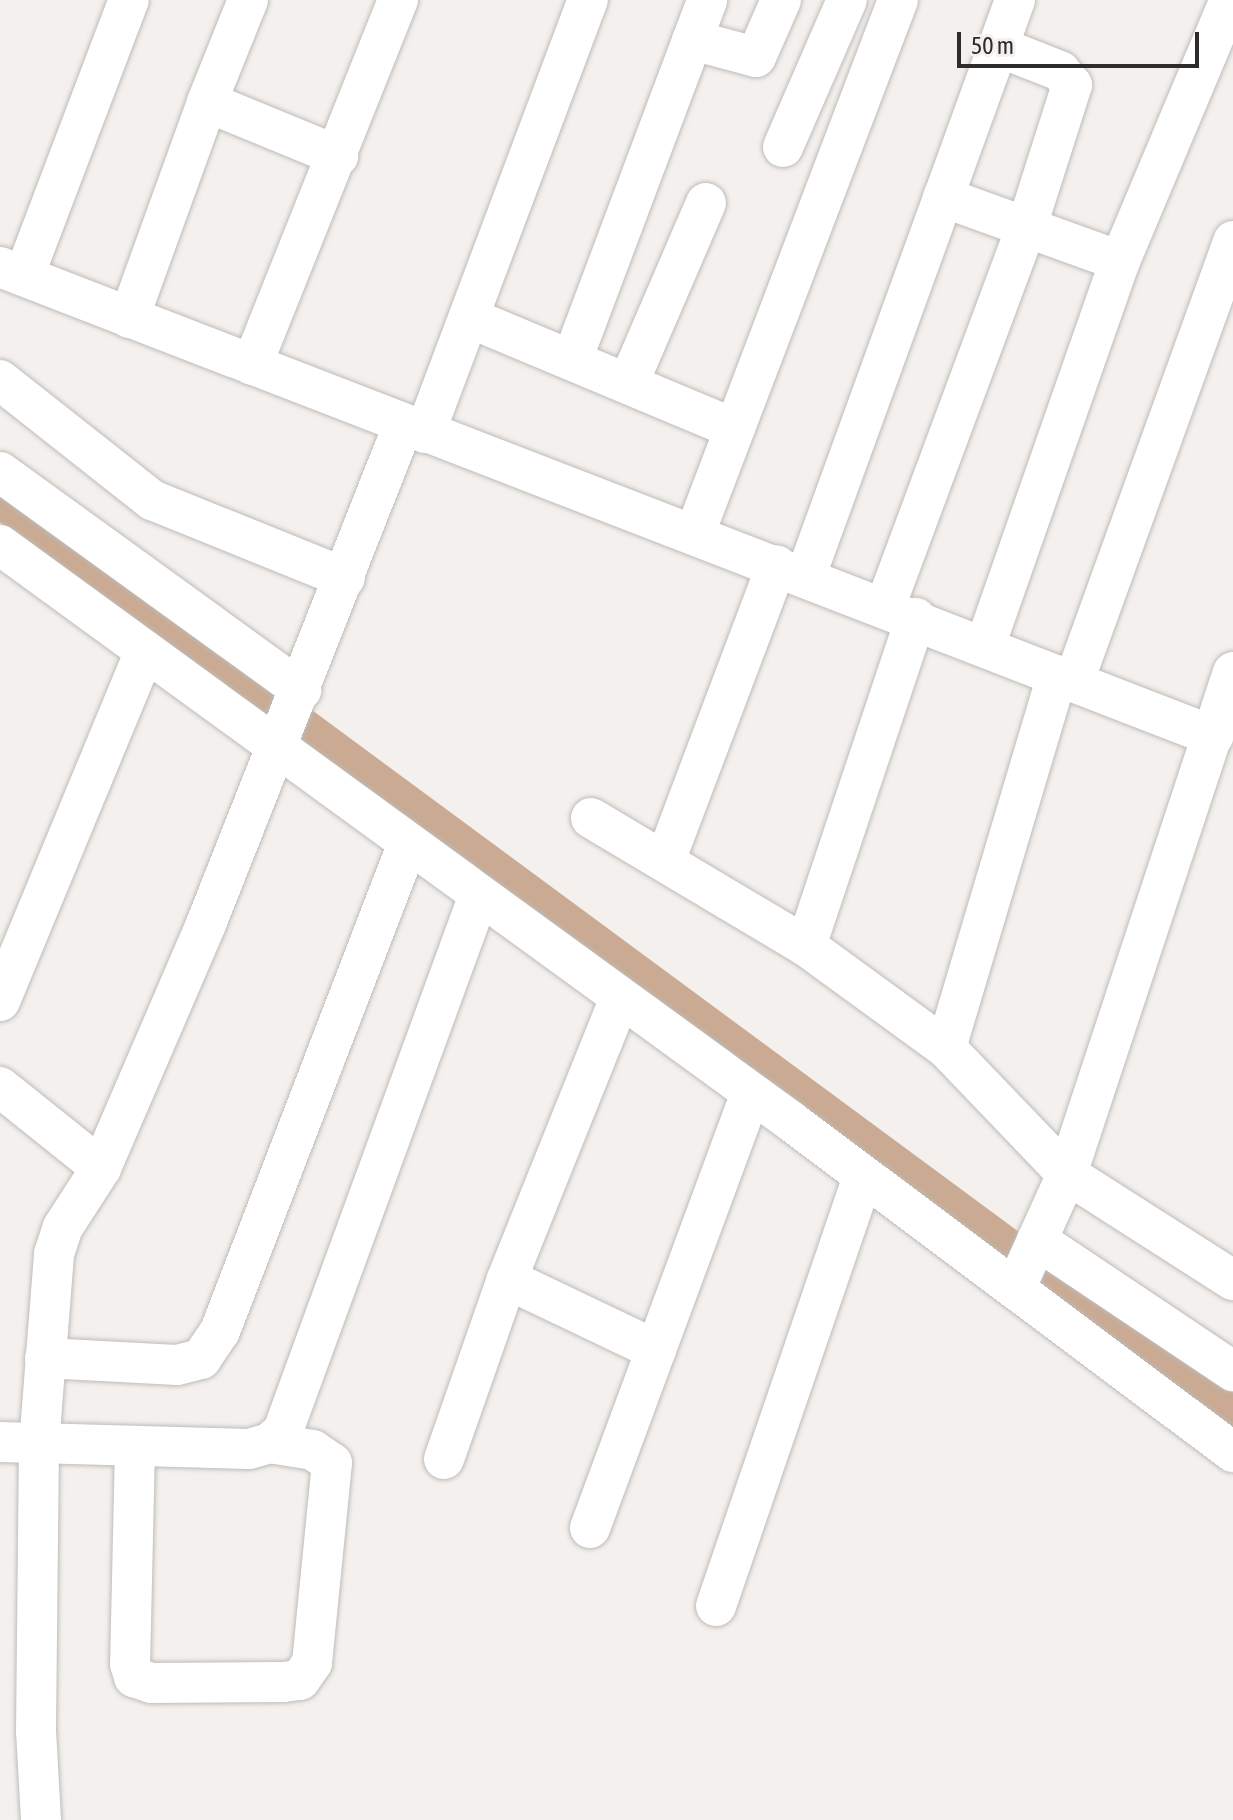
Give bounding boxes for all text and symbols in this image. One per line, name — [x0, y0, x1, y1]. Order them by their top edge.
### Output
scale bar — [961, 16, 1203, 66]
text: 50 m — [971, 32, 1014, 59]

